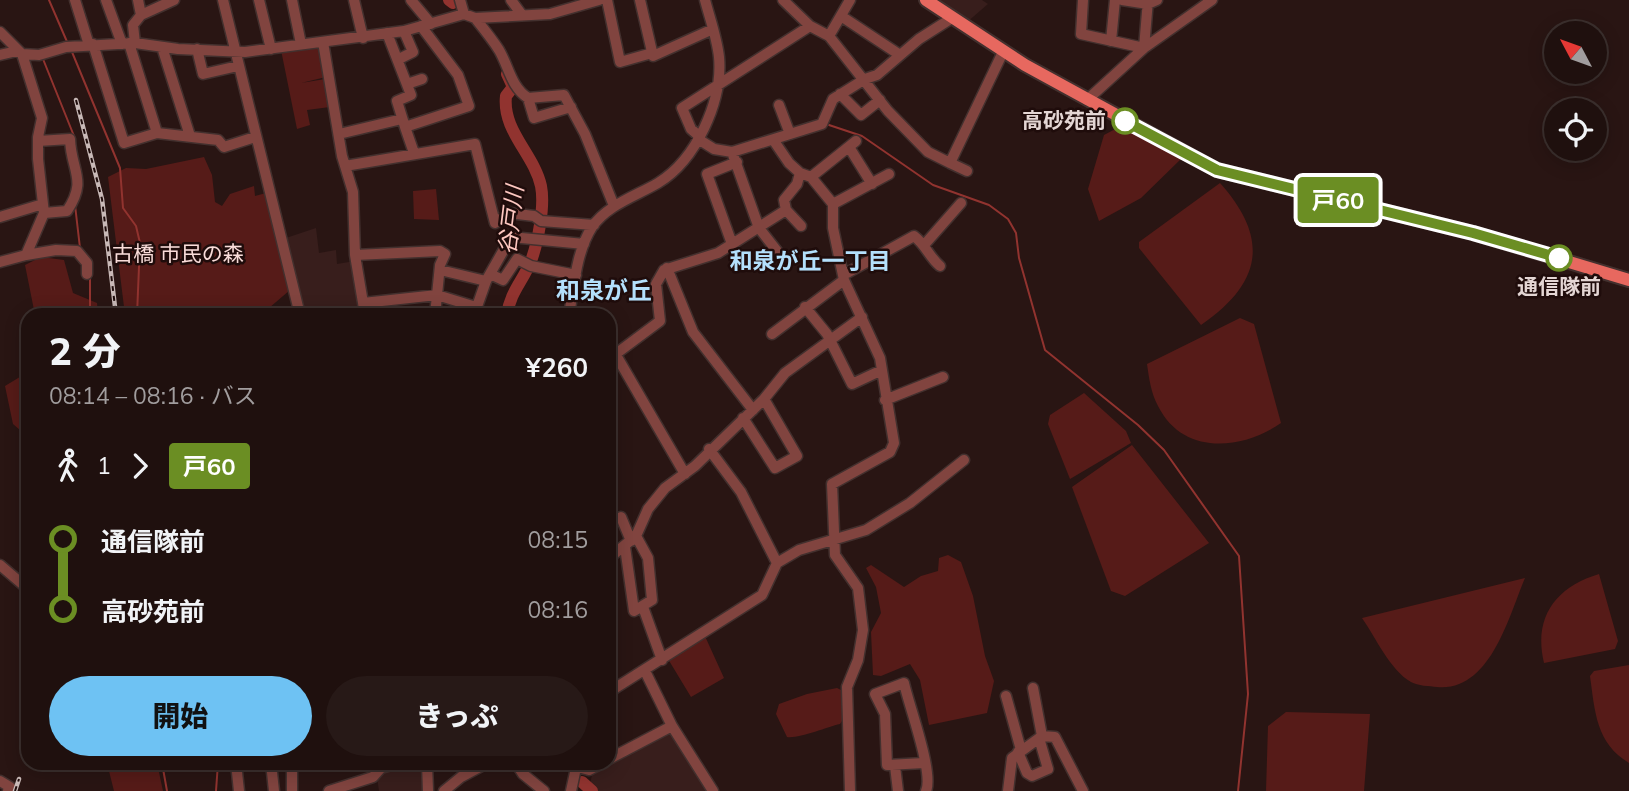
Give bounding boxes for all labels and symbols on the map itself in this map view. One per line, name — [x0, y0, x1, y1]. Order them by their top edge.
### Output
north arrow — [1544, 21, 1606, 84]
place label: 高砂苑前 — [1022, 107, 1106, 133]
marker: 高砂苑前 — [1112, 108, 1138, 134]
line badge: 戸60 — [1298, 177, 1378, 223]
water label: 谷戸川 — [492, 181, 529, 256]
park label: 古橋 市民の森 — [112, 240, 244, 266]
marker: 通信隊前 — [1546, 245, 1572, 271]
district label: 和泉が丘一丁目 — [730, 246, 891, 275]
place label: 通信隊前 — [1517, 273, 1601, 299]
district label: 和泉が丘 — [556, 275, 652, 305]

